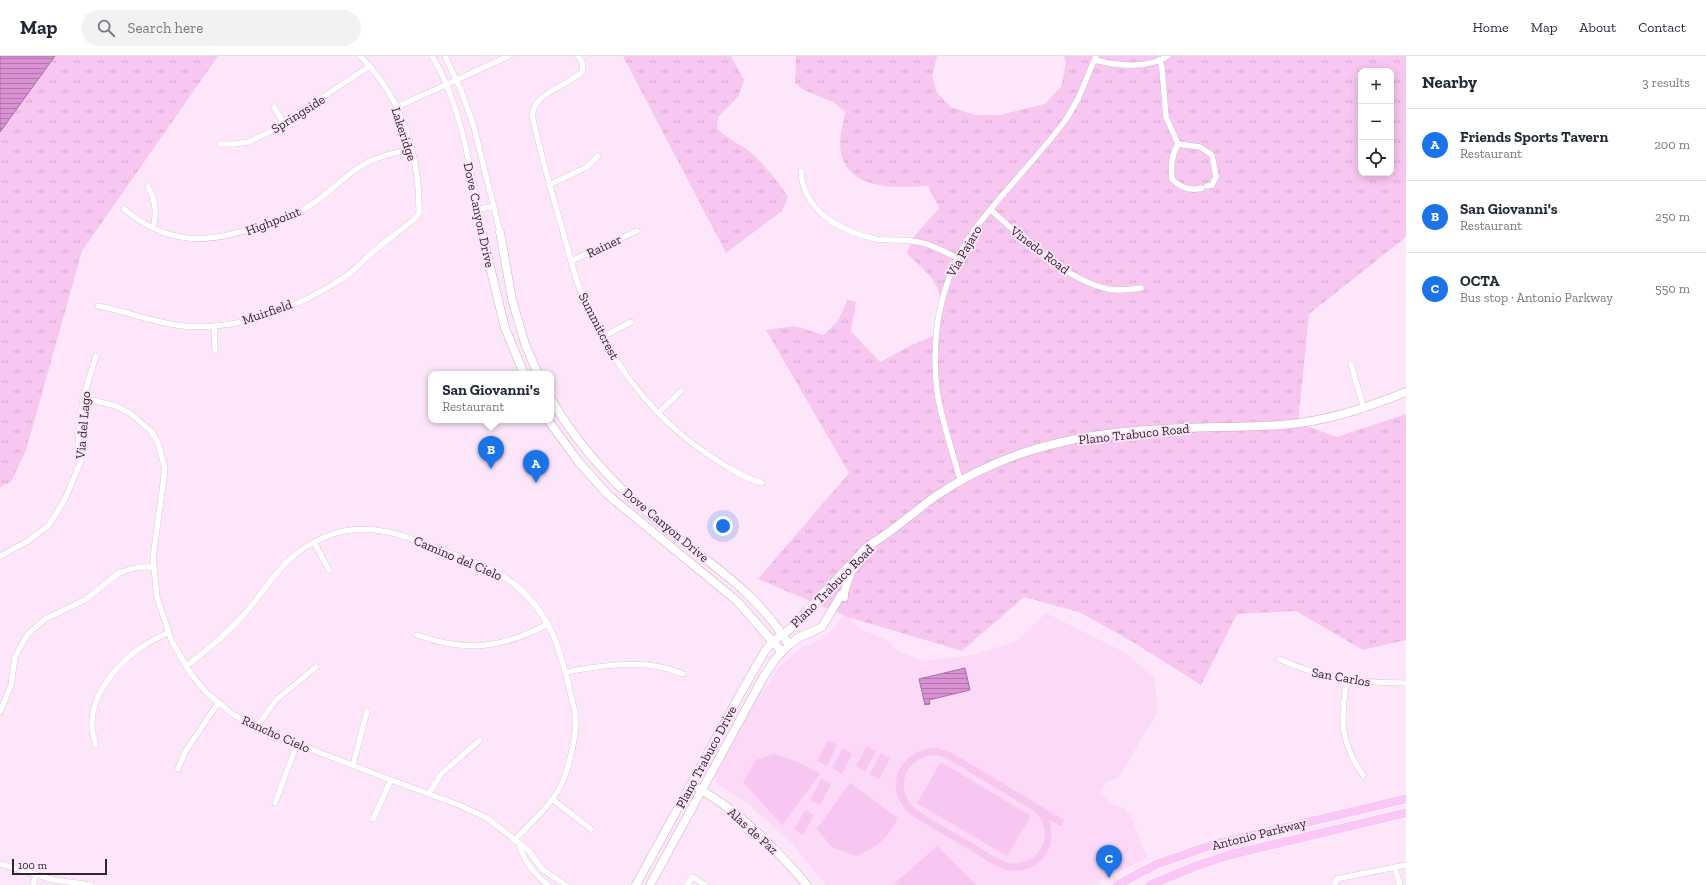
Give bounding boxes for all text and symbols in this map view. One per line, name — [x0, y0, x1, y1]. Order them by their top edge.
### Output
search box — [81, 10, 361, 46]
text: Map — [20, 16, 57, 39]
icon: search — [95, 17, 117, 39]
text: Search here — [127, 19, 203, 37]
text: Home — [1473, 19, 1509, 36]
text: Map — [1531, 19, 1557, 36]
text: About — [1579, 19, 1616, 36]
text: Contact — [1638, 19, 1686, 36]
map controls — [1358, 68, 1394, 176]
button: + — [1358, 68, 1394, 104]
text: Nearby — [1422, 72, 1477, 92]
text: 3 results — [1642, 75, 1690, 90]
street label: Springside — [268, 92, 328, 136]
button: − — [1358, 104, 1394, 140]
street label: Lakeridge — [388, 105, 420, 163]
text: Friends Sports Tavern — [1460, 128, 1608, 146]
text: A — [1431, 137, 1439, 152]
text: 200 m — [1654, 137, 1690, 152]
button: locate — [1358, 140, 1394, 176]
text: Restaurant — [1460, 146, 1522, 161]
street label: Dove Canyon Drive — [461, 161, 497, 269]
text: San Giovanni's — [1460, 200, 1558, 218]
street label: Highpoint — [243, 204, 303, 238]
text: B — [1431, 209, 1439, 224]
text: 250 m — [1655, 209, 1690, 224]
text: Restaurant — [1460, 218, 1522, 233]
street label: Vinedo Road — [1007, 222, 1072, 277]
street label: Via Pajaro — [943, 223, 986, 281]
street label: Rainer — [584, 231, 624, 261]
text: OCTA — [1460, 272, 1500, 290]
text: C — [1431, 281, 1439, 296]
text: 550 m — [1655, 281, 1690, 296]
street label: Summitcrest — [576, 290, 622, 362]
text: Bus stop · Antonio Parkway — [1460, 290, 1613, 305]
street label: Muirfield — [240, 296, 294, 328]
popup — [428, 371, 554, 423]
text: San Giovanni's — [442, 381, 540, 399]
street label: Via del Lago — [72, 390, 93, 460]
text: Restaurant — [442, 399, 504, 414]
street label: Plano Trabuco Road — [1078, 421, 1190, 447]
pin: B — [478, 436, 504, 469]
pin: A — [523, 450, 549, 483]
street label: Dove Canyon Drive — [620, 485, 712, 565]
your location — [713, 516, 733, 536]
street label: Camino del Cielo — [412, 533, 505, 584]
street label: Plano Trabuco Road — [787, 541, 877, 631]
street label: San Carlos — [1310, 664, 1372, 690]
street label: Plano Trabuco Drive — [673, 703, 739, 811]
street label: Rancho Cielo — [240, 712, 313, 756]
street label: Alas de Paz — [725, 804, 781, 858]
street label: Antonio Parkway — [1210, 815, 1308, 853]
pin: C — [1096, 845, 1122, 878]
scale bar — [12, 857, 107, 876]
text: 100 m — [18, 859, 47, 872]

